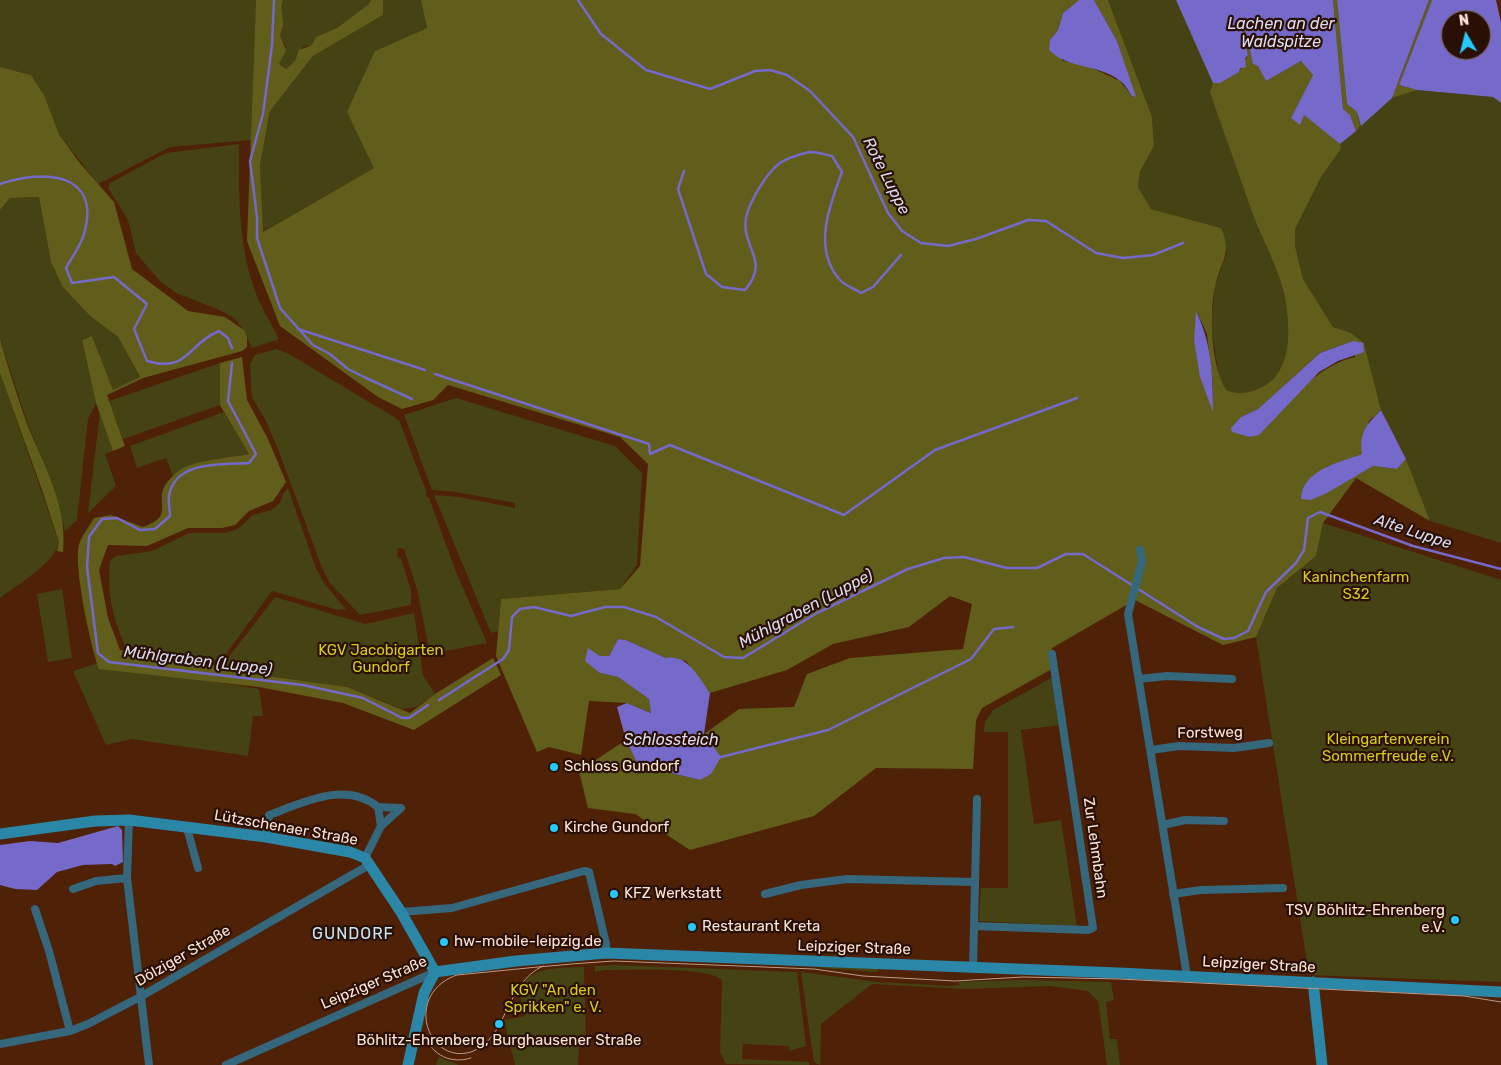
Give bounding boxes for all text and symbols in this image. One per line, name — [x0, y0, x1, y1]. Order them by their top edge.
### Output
north arrow — [1441, 10, 1491, 60]
text: N — [1458, 12, 1470, 30]
water label: Lachen an der Waldspitze — [1227, 14, 1335, 52]
water label: Rote Luppe — [858, 134, 914, 218]
water label: Alte Luppe — [1372, 511, 1454, 553]
water label: Mühlgraben (Luppe) — [736, 565, 876, 653]
park label: Kaninchenfarm S32 — [1303, 569, 1409, 604]
water label: Mühlgraben (Luppe) — [123, 642, 273, 680]
park label: KGV Jacobigarten Gundorf — [318, 642, 444, 677]
street label: Forstweg — [1177, 723, 1243, 743]
water label: Schlossteich — [623, 730, 719, 750]
park label: Kleingartenverein Sommerfreude e.V. — [1322, 731, 1454, 766]
place label: Schloss Gundorf — [564, 758, 679, 776]
marker: Schloss Gundorf — [548, 761, 560, 773]
street label: Zur Lehmbahn — [1079, 796, 1111, 900]
street label: Lützschenaer Straße — [213, 806, 359, 850]
place label: Kirche Gundorf — [564, 819, 669, 837]
marker: Kirche Gundorf — [548, 822, 560, 834]
place label: KFZ Werkstatt — [624, 885, 721, 903]
marker: KFZ Werkstatt — [608, 888, 620, 900]
place label: TSV Böhlitz-Ehrenberg e.V. — [1285, 902, 1445, 937]
marker: TSV Böhlitz-Ehrenberg e.V. — [1449, 914, 1461, 926]
place label: Restaurant Kreta — [702, 918, 820, 936]
street label: Dölziger Straße — [132, 921, 234, 991]
marker: Restaurant Kreta — [686, 921, 698, 933]
district label: GUNDORF — [311, 924, 395, 944]
place label: hw-mobile-leipzig.de — [454, 933, 602, 951]
marker: hw-mobile-leipzig.de — [438, 936, 450, 948]
street label: Leipziger Straße — [797, 937, 911, 959]
street label: Leipziger Straße — [318, 953, 430, 1013]
street label: Leipziger Straße — [1202, 953, 1316, 977]
park label: KGV "An den Sprikken" e. V. — [504, 982, 602, 1017]
marker: Böhlitz-Ehrenberg, Burghausener Straße — [493, 1018, 505, 1030]
place label: Böhlitz-Ehrenberg, Burghausener Straße — [356, 1032, 642, 1050]

